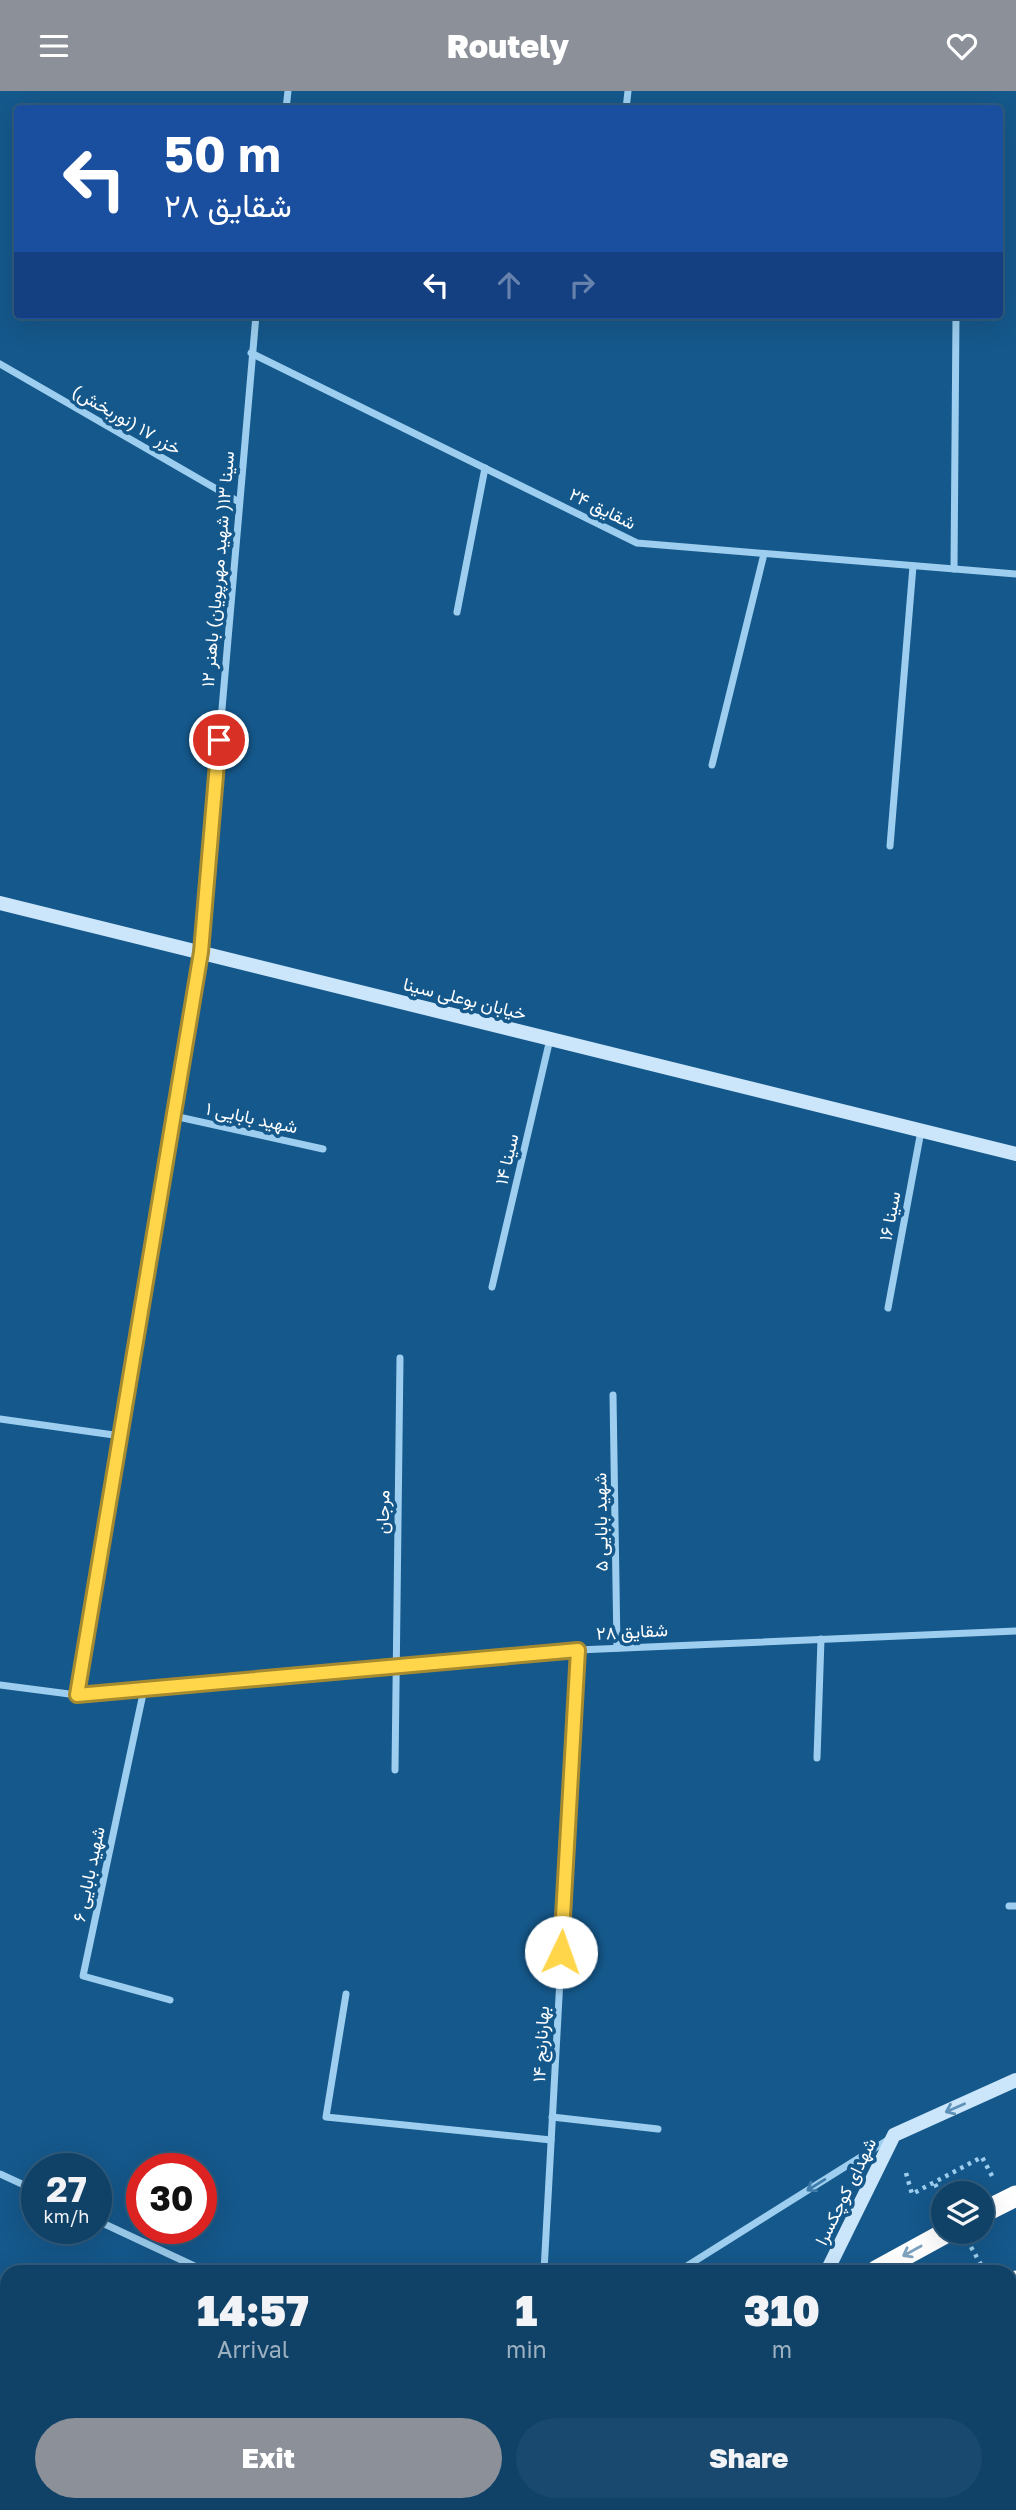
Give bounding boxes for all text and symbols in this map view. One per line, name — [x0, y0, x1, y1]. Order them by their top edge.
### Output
icon: menu — [35, 27, 73, 65]
text: Routely — [447, 27, 569, 65]
icon: heart — [943, 27, 981, 65]
text: 50 m — [164, 124, 281, 183]
icon: left — [49, 133, 140, 224]
text: شقایق ۲۸ — [164, 186, 292, 224]
icon: left — [417, 266, 455, 304]
icon: ahead — [490, 266, 528, 304]
icon: right — [563, 266, 601, 304]
street label: خزر ۱۷ (نوربخش) — [68, 379, 185, 460]
street label: سینا ۱۳( شهید مهرپویان) باهنر ۱۲ — [196, 450, 240, 688]
street label: شقایق ۲۴ — [566, 482, 640, 534]
pin — [189, 710, 249, 770]
icon: arrive — [200, 721, 238, 759]
street label: خیابان بوعلی سینا — [401, 972, 529, 1025]
street label: شهید بابایی ۱ — [204, 1097, 300, 1138]
street label: سینا ۱۴ — [489, 1131, 523, 1187]
street label: سینا ۱۶ — [873, 1189, 905, 1243]
street label: شهید بابایی ۵ — [588, 1472, 613, 1572]
street label: مرجان — [371, 1490, 394, 1534]
street label: شقایق ۲۸ — [596, 1618, 669, 1645]
street label: شهید بابایی ۶ — [67, 1824, 110, 1924]
position arrow — [524, 1915, 598, 1989]
street label: بهارنارنج ۱۴ — [527, 2005, 555, 2083]
one-way arrow — [945, 2102, 966, 2115]
street label: شهدای کوچکسرا — [810, 2134, 882, 2249]
speed limit sign: 30 — [126, 2153, 217, 2244]
text: 27 — [46, 2168, 87, 2210]
one-way arrow — [806, 2178, 826, 2192]
map controls — [931, 2181, 994, 2244]
button: layers — [931, 2181, 994, 2244]
text: km/h — [44, 2205, 89, 2227]
one-way arrow — [903, 2244, 923, 2258]
text: 14:57 — [197, 2285, 309, 2335]
text: 1 — [515, 2285, 537, 2335]
text: 310 — [744, 2285, 820, 2335]
text: Arrival — [217, 2335, 289, 2363]
text: min — [506, 2335, 547, 2363]
text: m — [772, 2335, 792, 2363]
button: Exit — [35, 2418, 502, 2498]
button: Share — [516, 2418, 982, 2498]

